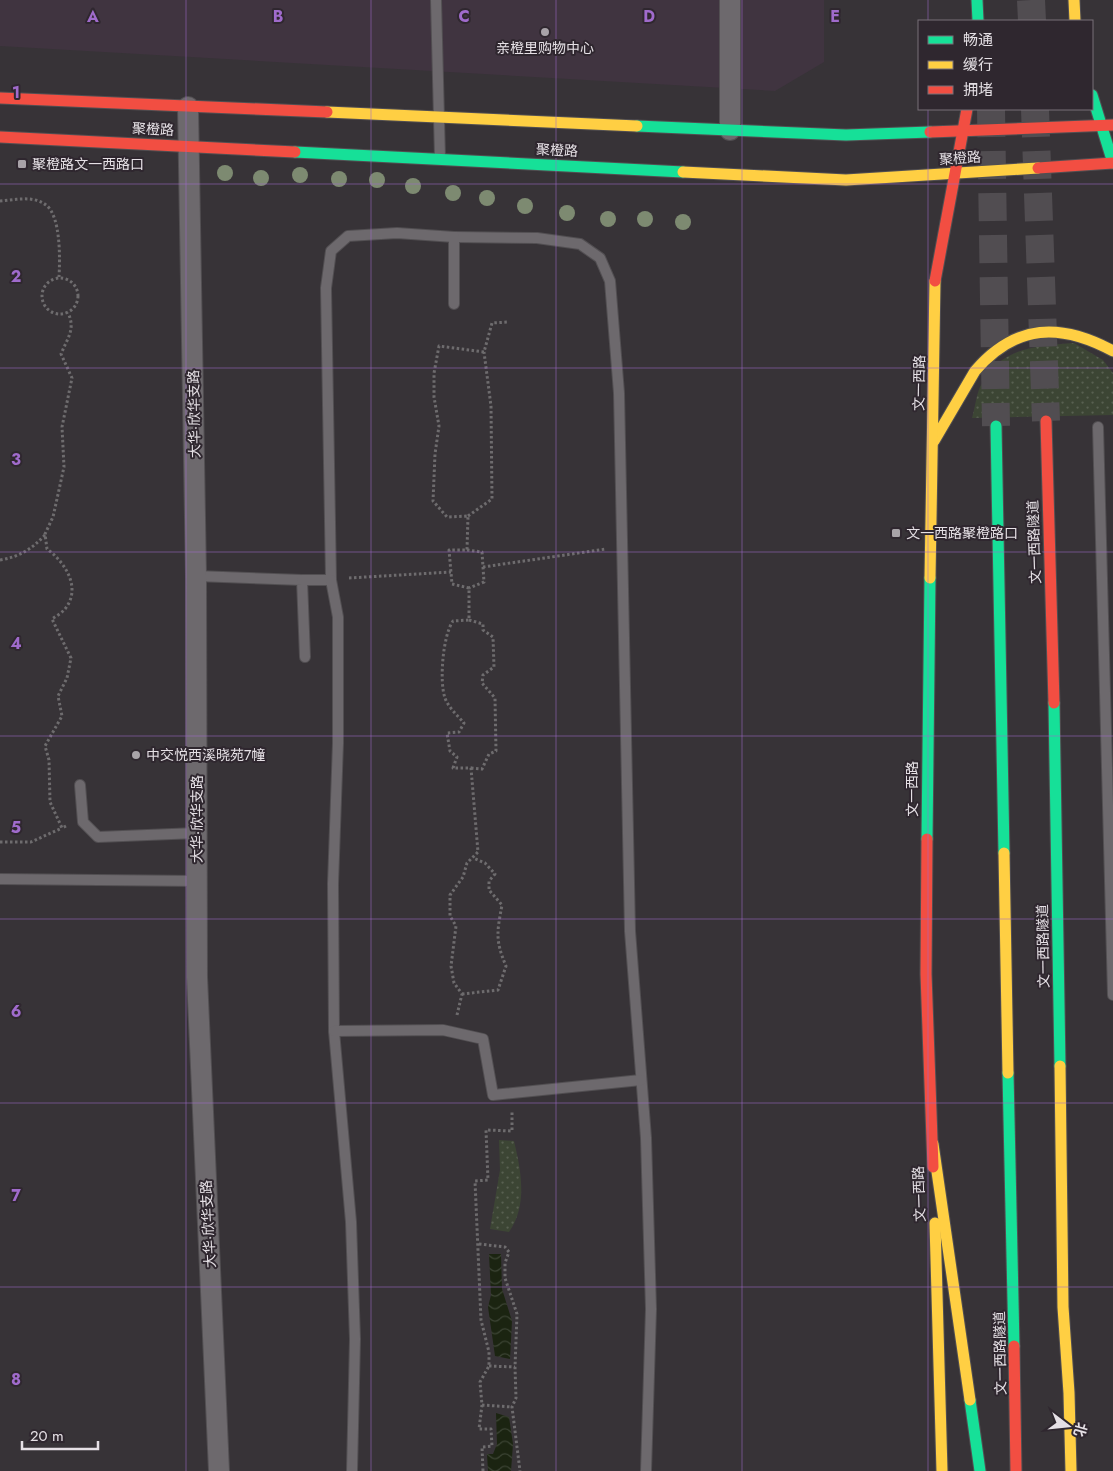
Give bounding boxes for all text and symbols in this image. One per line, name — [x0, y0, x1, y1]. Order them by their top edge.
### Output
text: A — [86, 5, 99, 28]
text: B — [273, 5, 283, 28]
text: C — [458, 5, 470, 28]
text: D — [643, 5, 655, 28]
text: E — [830, 5, 840, 28]
legend — [918, 20, 1093, 110]
marker: 亲橙里购物中心 — [539, 26, 551, 38]
text: 畅通 — [963, 29, 993, 51]
place label: 亲橙里购物中心 — [496, 38, 594, 58]
text: 缓行 — [963, 54, 993, 76]
text: 拥堵 — [963, 79, 993, 101]
text: 1 — [12, 81, 20, 104]
street label: 聚橙路 — [132, 118, 174, 140]
street label: 聚橙路 — [536, 139, 578, 161]
street label: 聚橙路 — [938, 147, 982, 169]
place label: 聚橙路文一西路口 — [32, 154, 144, 174]
marker: 聚橙路文一西路口 — [16, 158, 28, 170]
text: 2 — [11, 265, 21, 288]
street label: 文一西路 — [909, 355, 929, 411]
street label: 大华·欣华支路 — [183, 370, 205, 458]
text: 3 — [11, 448, 21, 471]
street label: 文一西路隧道 — [1023, 500, 1045, 584]
place label: 文一西路聚橙路口 — [906, 523, 1018, 543]
marker: 文一西路聚橙路口 — [890, 527, 902, 539]
text: 4 — [10, 632, 22, 655]
place label: 中交悦西溪晓苑7幢 — [146, 745, 265, 765]
marker: 中交悦西溪晓苑7幢 — [130, 749, 142, 761]
street label: 文一西路 — [902, 761, 922, 817]
street label: 大华·欣华支路 — [187, 775, 207, 863]
text: 5 — [11, 816, 21, 839]
street label: 文一西路隧道 — [1032, 904, 1054, 988]
text: 6 — [11, 1000, 21, 1023]
street label: 文一西路 — [908, 1166, 930, 1222]
street label: 大华·欣华支路 — [196, 1179, 220, 1269]
text: 7 — [11, 1184, 21, 1207]
street label: 文一西路隧道 — [989, 1311, 1011, 1395]
text: 8 — [11, 1368, 21, 1391]
north arrow — [1043, 1401, 1093, 1451]
scale bar — [22, 1418, 99, 1450]
text: 北 — [1069, 1420, 1092, 1439]
text: 20 m — [30, 1425, 64, 1447]

